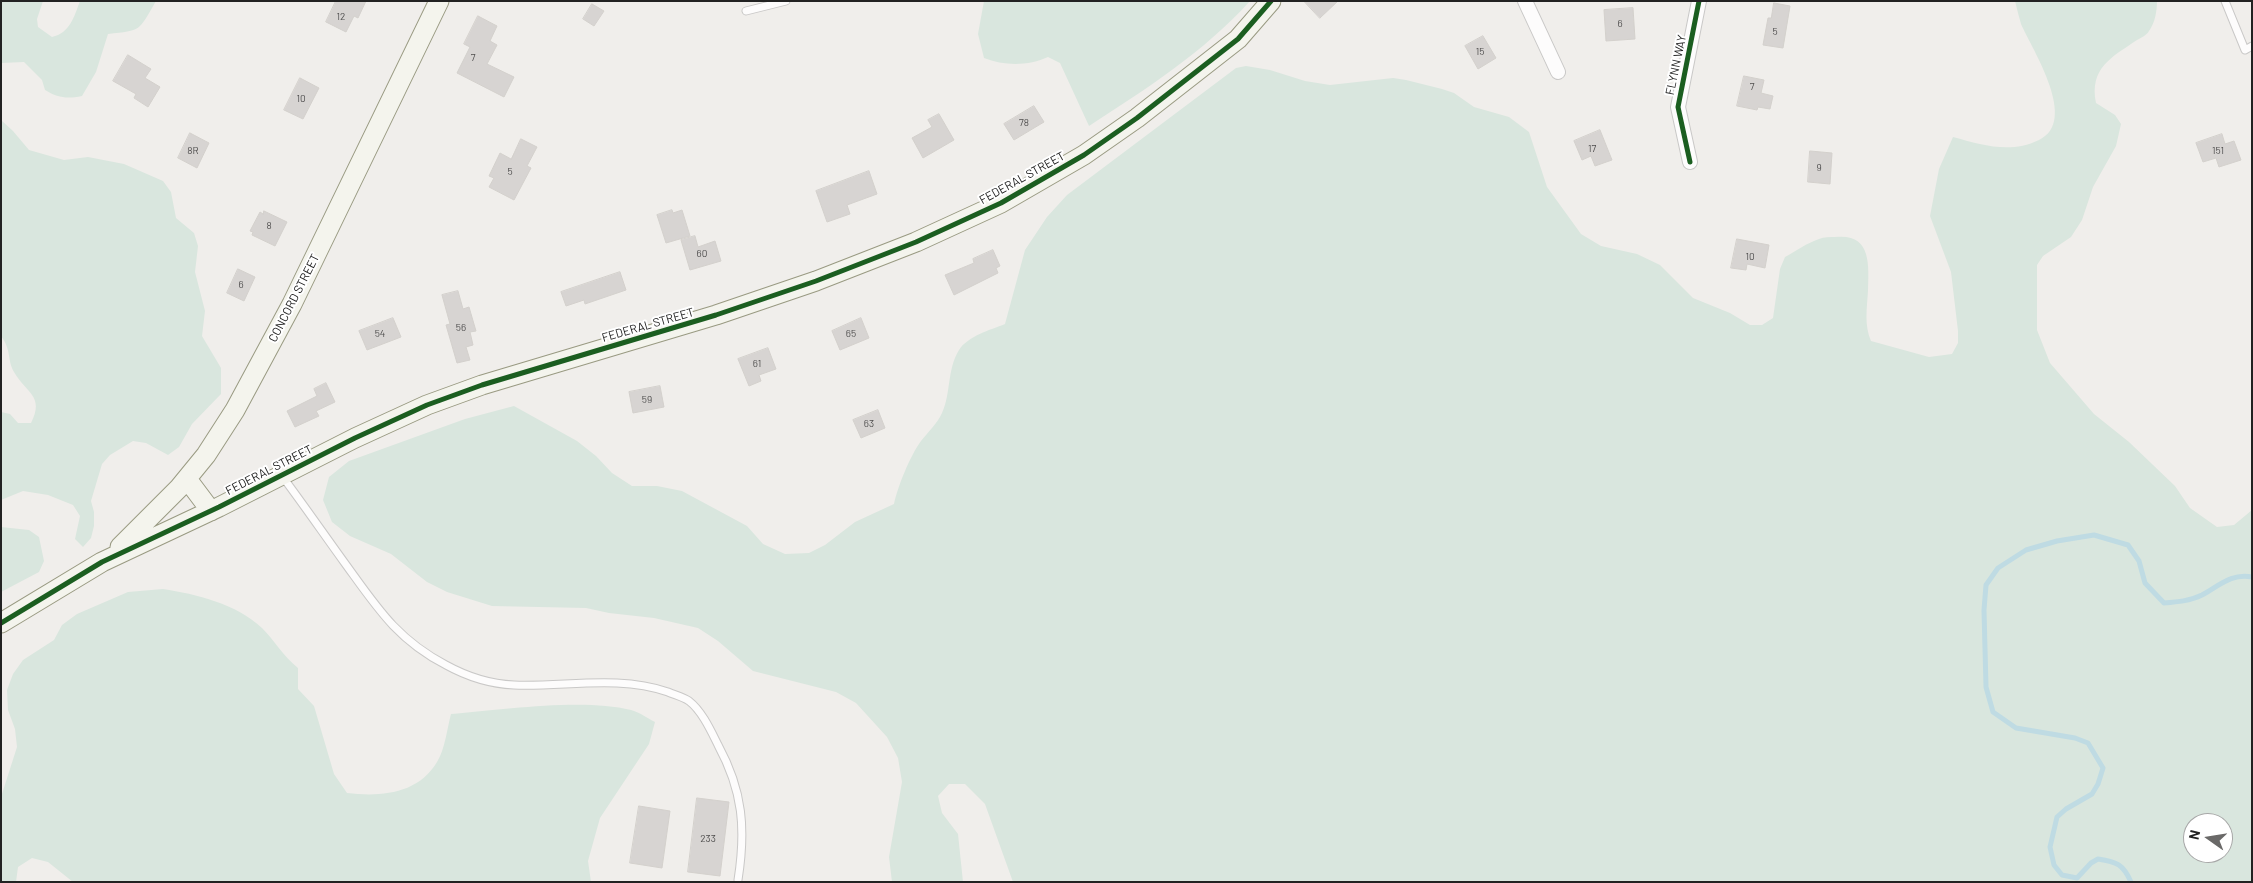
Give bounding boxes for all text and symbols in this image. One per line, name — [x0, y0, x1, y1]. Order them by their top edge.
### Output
house number: 12 — [337, 11, 345, 23]
house number: 6 — [1617, 18, 1623, 30]
house number: 5 — [1772, 26, 1778, 38]
street label: FLYNN WAY — [1663, 34, 1689, 96]
house number: 15 — [1476, 46, 1484, 58]
house number: 7 — [471, 52, 475, 64]
house number: 7 — [1750, 81, 1754, 93]
house number: 10 — [296, 93, 306, 105]
house number: 78 — [1019, 117, 1029, 129]
house number: 17 — [1588, 143, 1596, 155]
house number: 8R — [187, 145, 199, 157]
house number: 151 — [2212, 145, 2224, 157]
street label: FEDERAL STREET — [977, 149, 1067, 207]
house number: 9 — [1816, 162, 1822, 174]
house number: 5 — [507, 166, 513, 178]
house number: 8 — [266, 220, 272, 232]
house number: 60 — [697, 248, 707, 260]
street label: CONCORD STREET — [266, 251, 322, 345]
house number: 10 — [1745, 251, 1755, 263]
house number: 6 — [238, 279, 244, 291]
street label: FEDERAL STREET — [600, 305, 696, 345]
house number: 56 — [456, 322, 466, 334]
house number: 54 — [375, 328, 385, 340]
house number: 65 — [846, 328, 856, 340]
house number: 61 — [753, 358, 761, 370]
house number: 59 — [642, 394, 652, 406]
house number: 63 — [864, 418, 874, 430]
street label: FEDERAL STREET — [223, 442, 315, 498]
north arrow — [2183, 813, 2233, 863]
text: N — [2185, 828, 2203, 841]
house number: 233 — [700, 833, 716, 845]

